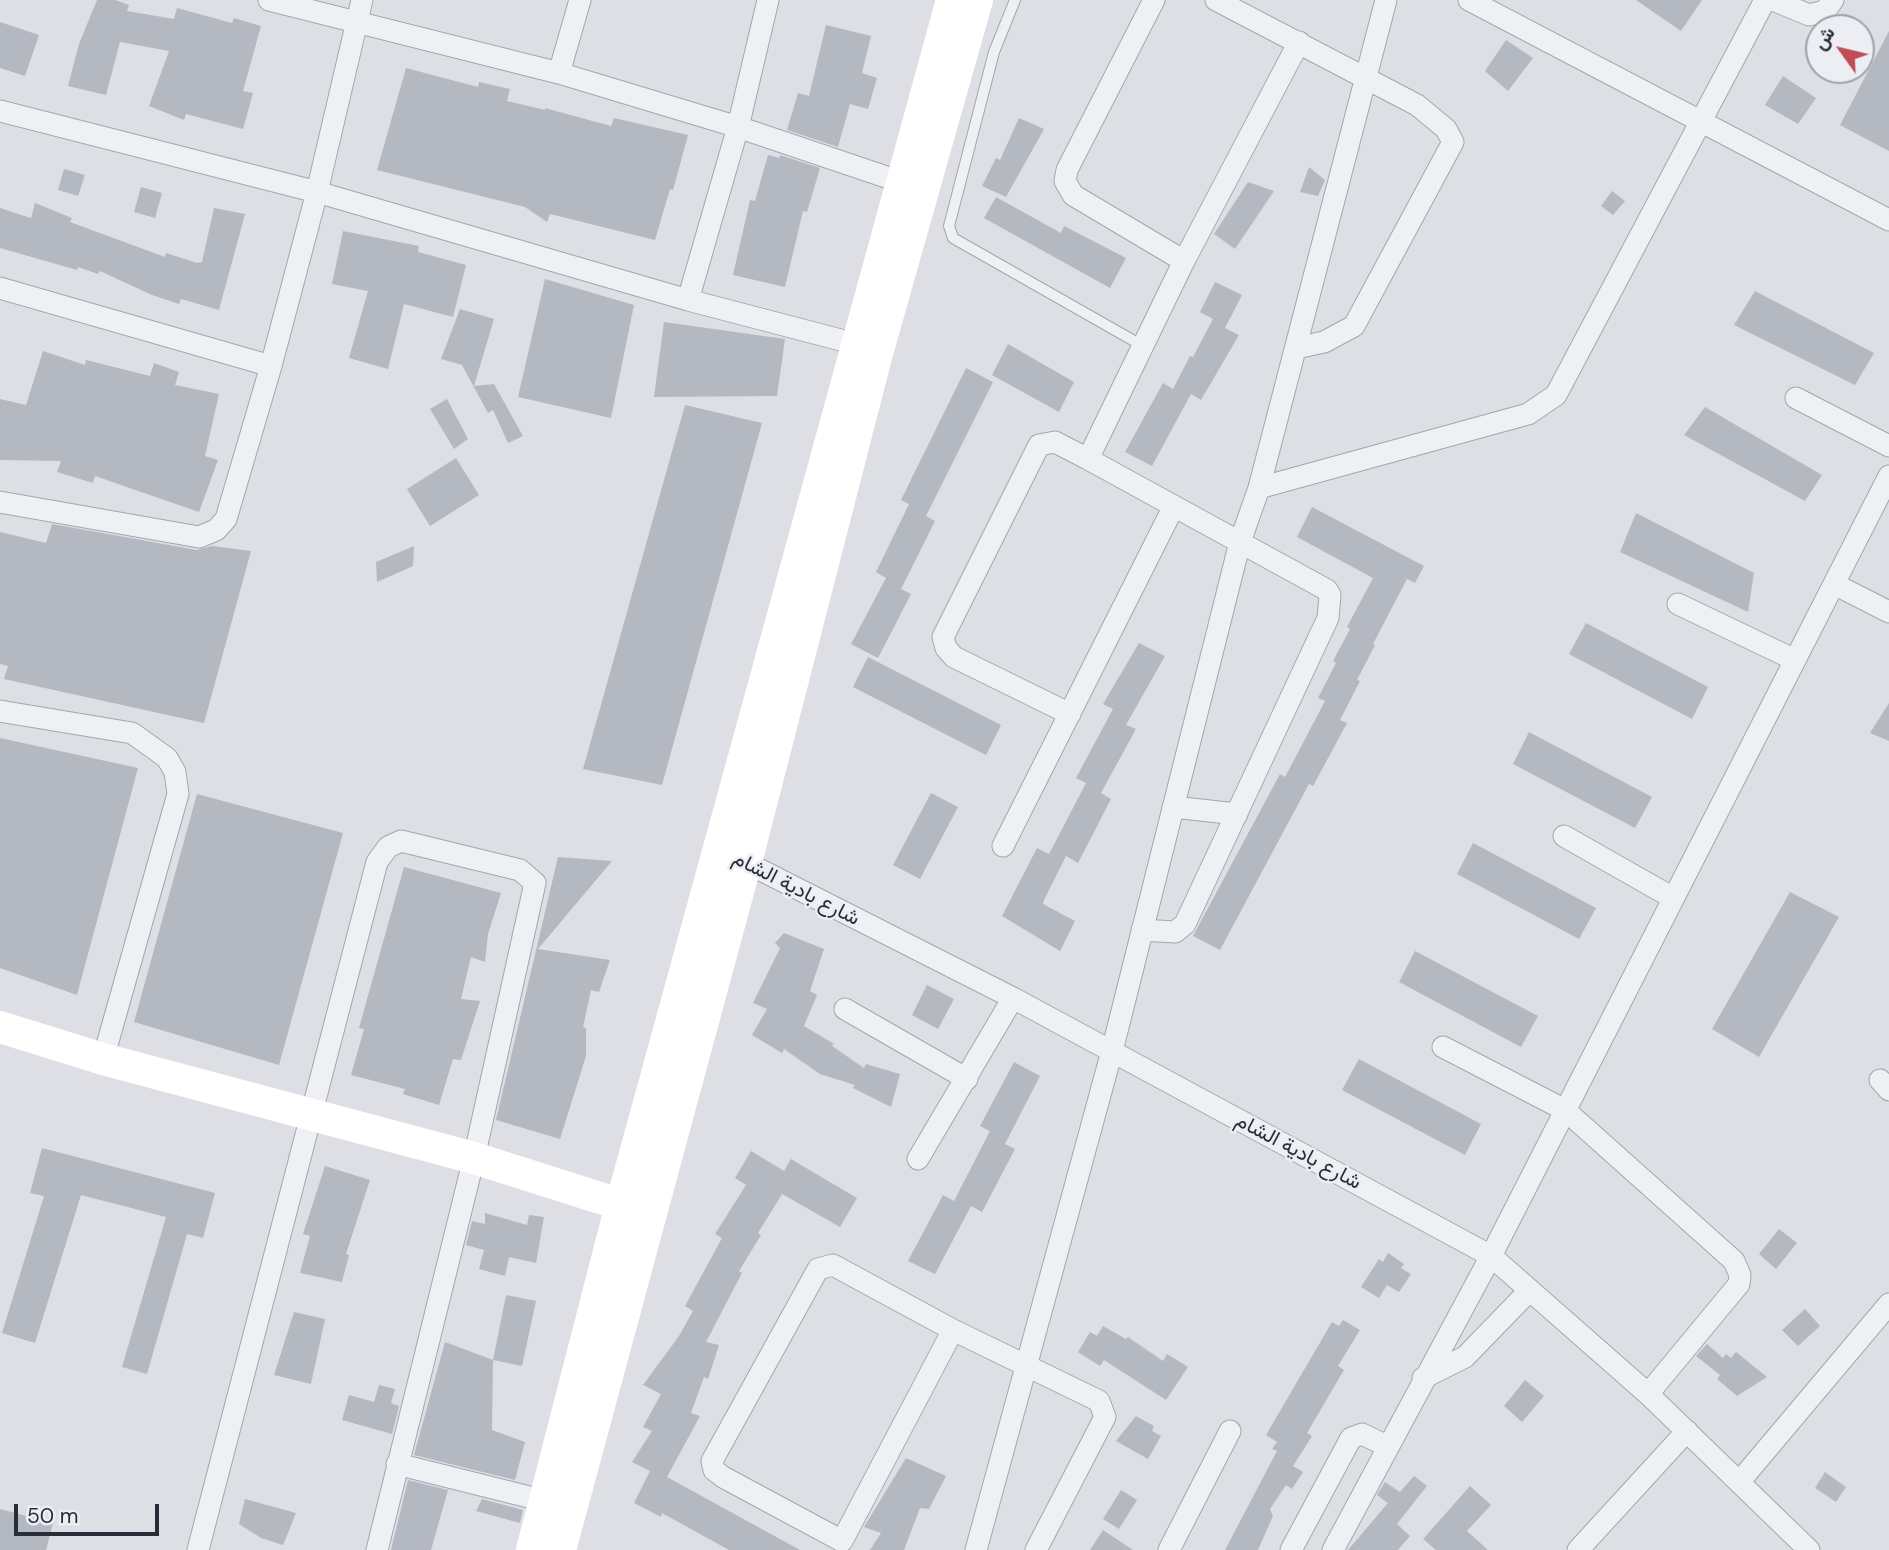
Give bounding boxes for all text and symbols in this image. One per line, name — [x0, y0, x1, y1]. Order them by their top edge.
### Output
north arrow — [1805, 14, 1875, 84]
text: ش — [1807, 22, 1841, 55]
street label: شارع بادية الشام — [728, 846, 864, 932]
street label: شارع بادية الشام — [1231, 1108, 1365, 1196]
scale bar — [18, 1490, 163, 1534]
text: 50 m — [27, 1502, 78, 1530]

